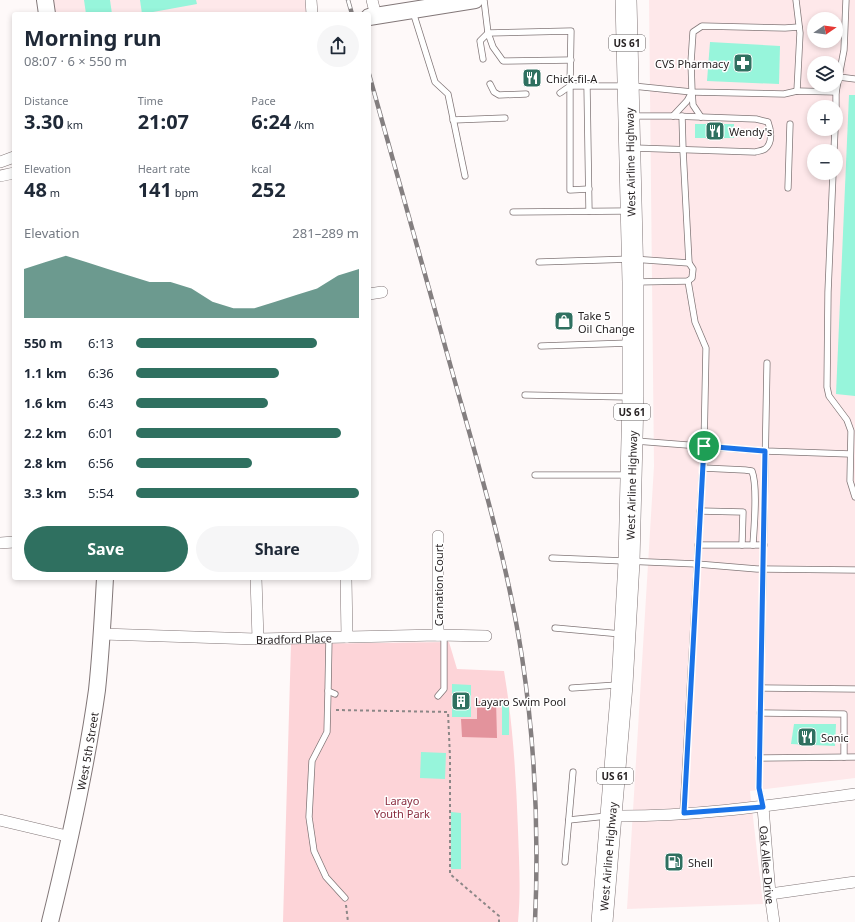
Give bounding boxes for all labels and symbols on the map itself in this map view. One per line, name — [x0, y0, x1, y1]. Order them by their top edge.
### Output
north arrow — [807, 12, 843, 48]
road number: US 61 — [609, 35, 645, 51]
pharmacy icon: CVS Pharmacy — [732, 52, 754, 74]
place label: CVS Pharmacy — [655, 56, 729, 71]
restaurant icon: Chick-fil-A — [521, 67, 543, 89]
place label: Chick-fil-A — [546, 71, 598, 86]
street label: West Airline Highway — [622, 107, 638, 217]
restaurant icon: Wendy's — [704, 120, 726, 142]
place label: Wendy's — [729, 124, 772, 139]
place label: Take 5 Oil Change — [578, 308, 635, 336]
shop icon: Take 5 Oil Change — [553, 310, 575, 332]
road number: US 61 — [614, 404, 650, 420]
pin — [687, 429, 721, 463]
street label: West Airline Highway — [622, 430, 640, 540]
street label: Carnation Court — [431, 544, 446, 626]
street label: Bradford Place — [256, 630, 332, 647]
building icon: Layaro Swim Pool — [450, 690, 472, 712]
place label: Layaro Swim Pool — [475, 694, 566, 709]
street label: West 5th Street — [73, 711, 101, 791]
restaurant icon: Sonic — [796, 726, 818, 748]
place label: Sonic — [821, 730, 849, 745]
road number: US 61 — [597, 768, 633, 784]
park label: Larayo Youth Park — [374, 793, 430, 821]
street label: West Airline Highway — [595, 801, 620, 911]
street label: Oak Allee Drive — [757, 825, 779, 905]
fuel station icon: Shell — [663, 851, 685, 873]
place label: Shell — [688, 855, 713, 870]

